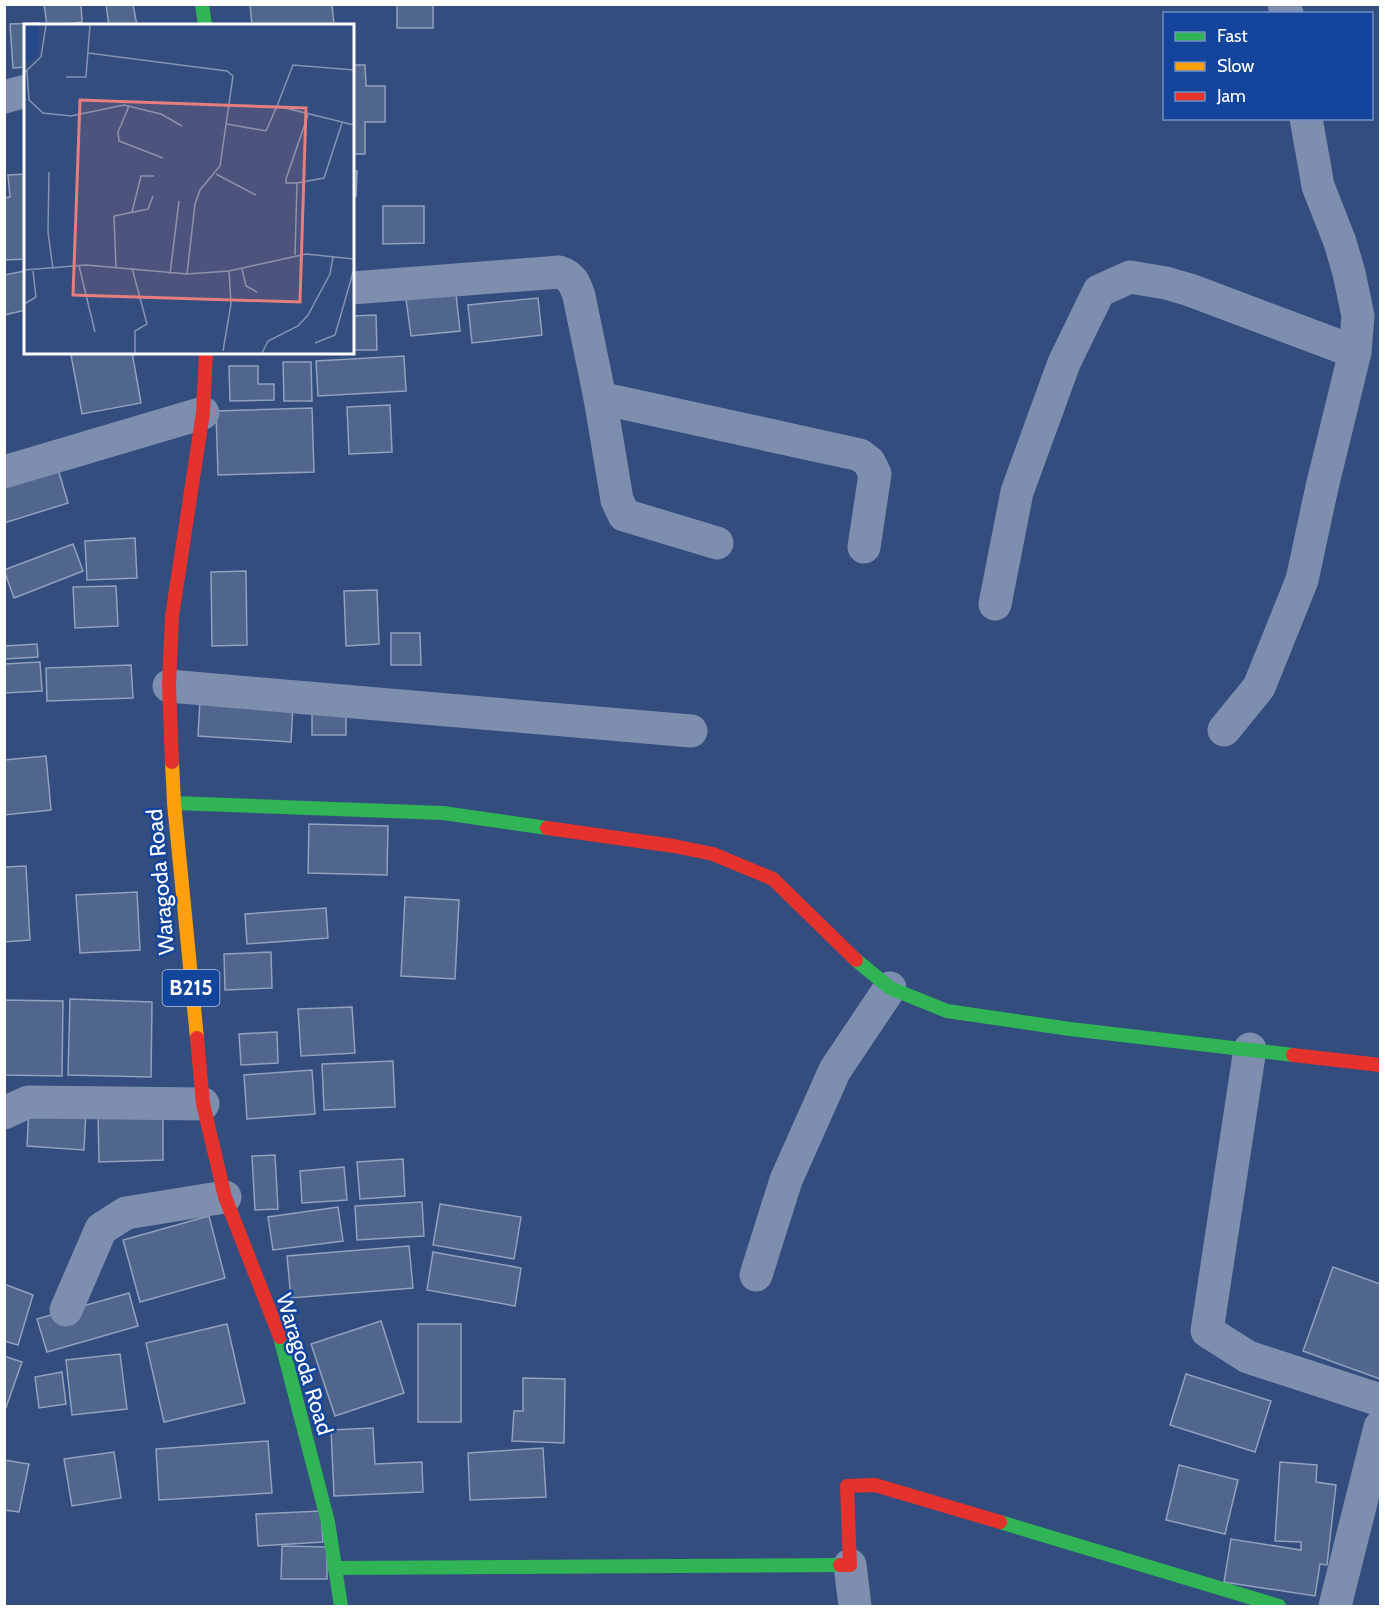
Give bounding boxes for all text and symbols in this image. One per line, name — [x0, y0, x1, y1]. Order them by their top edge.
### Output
legend — [1163, 12, 1373, 120]
inset map — [24, 24, 354, 354]
text: Fast — [1217, 25, 1248, 47]
text: Slow — [1217, 55, 1254, 77]
text: Jam — [1216, 85, 1246, 107]
street label: Waragoda Road — [141, 808, 180, 956]
road number: B215 — [162, 970, 219, 1006]
street label: Waragoda Road — [270, 1290, 339, 1438]

